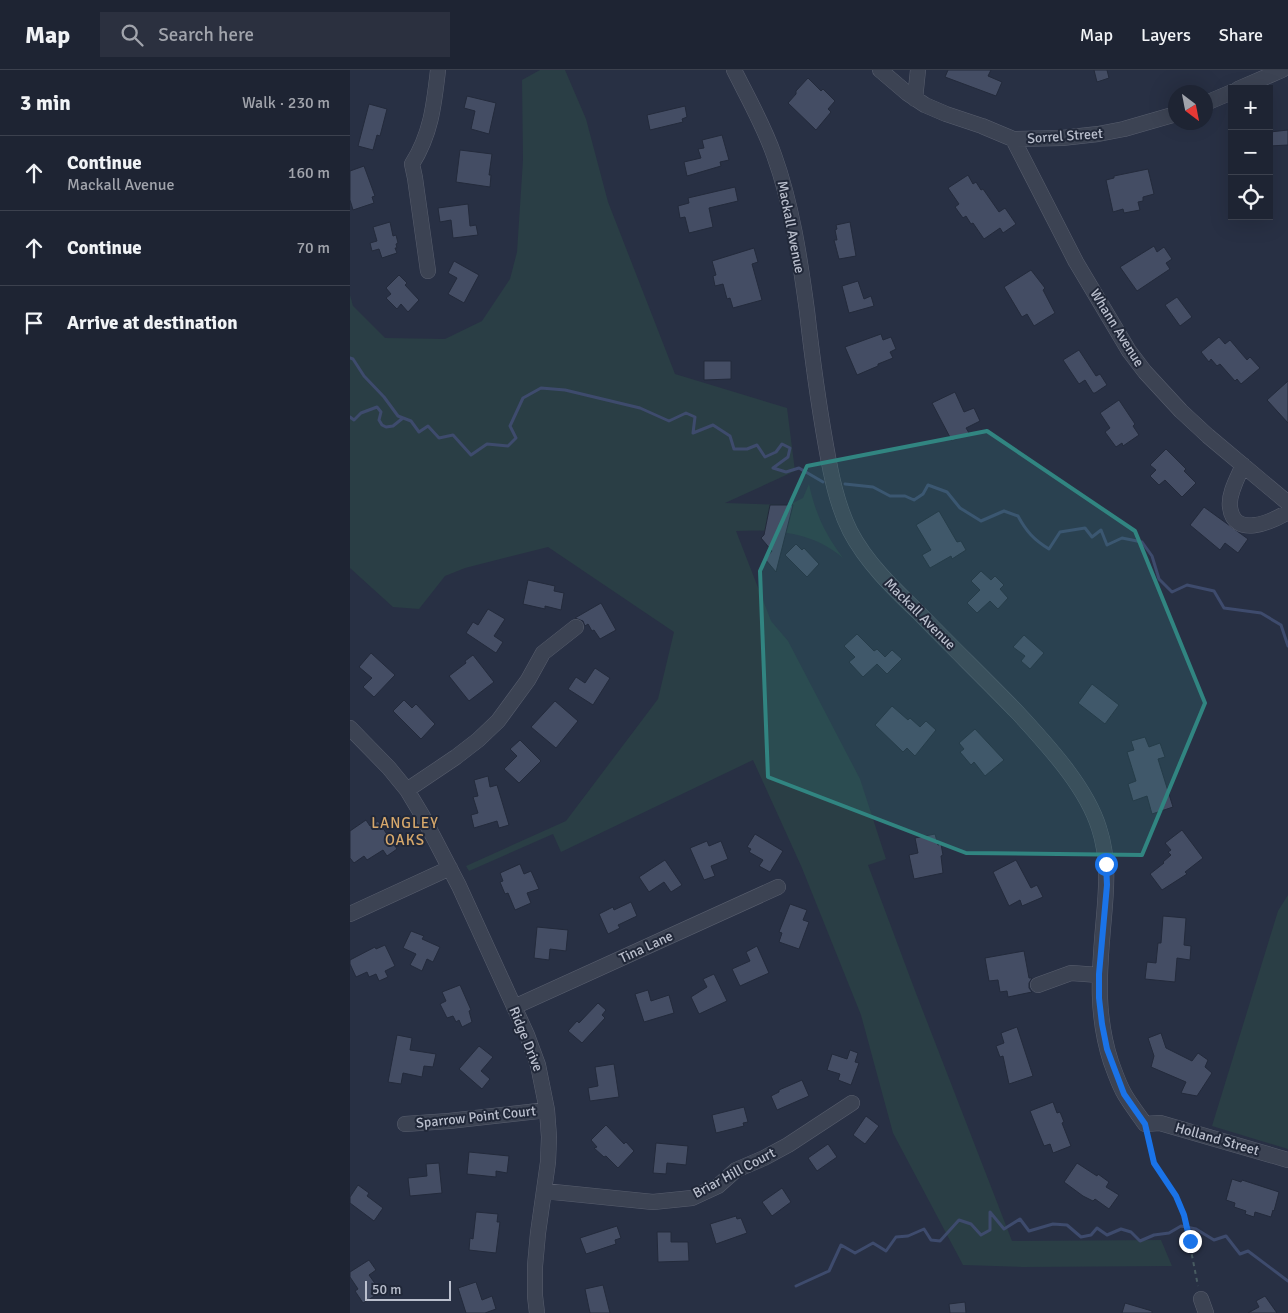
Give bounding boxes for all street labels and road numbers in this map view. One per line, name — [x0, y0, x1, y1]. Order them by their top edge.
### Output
street label: Sorrel Street — [1027, 125, 1103, 147]
street label: Mackall Avenue — [774, 179, 808, 275]
street label: Whann Avenue — [1086, 286, 1148, 370]
street label: Mackall Avenue — [881, 575, 959, 653]
street label: Tina Lane — [616, 927, 676, 967]
street label: Ridge Drive — [505, 1004, 547, 1074]
street label: Sparrow Point Court — [415, 1102, 537, 1132]
street label: Holland Street — [1173, 1119, 1261, 1159]
street label: Briar Hill Court — [690, 1144, 778, 1202]

